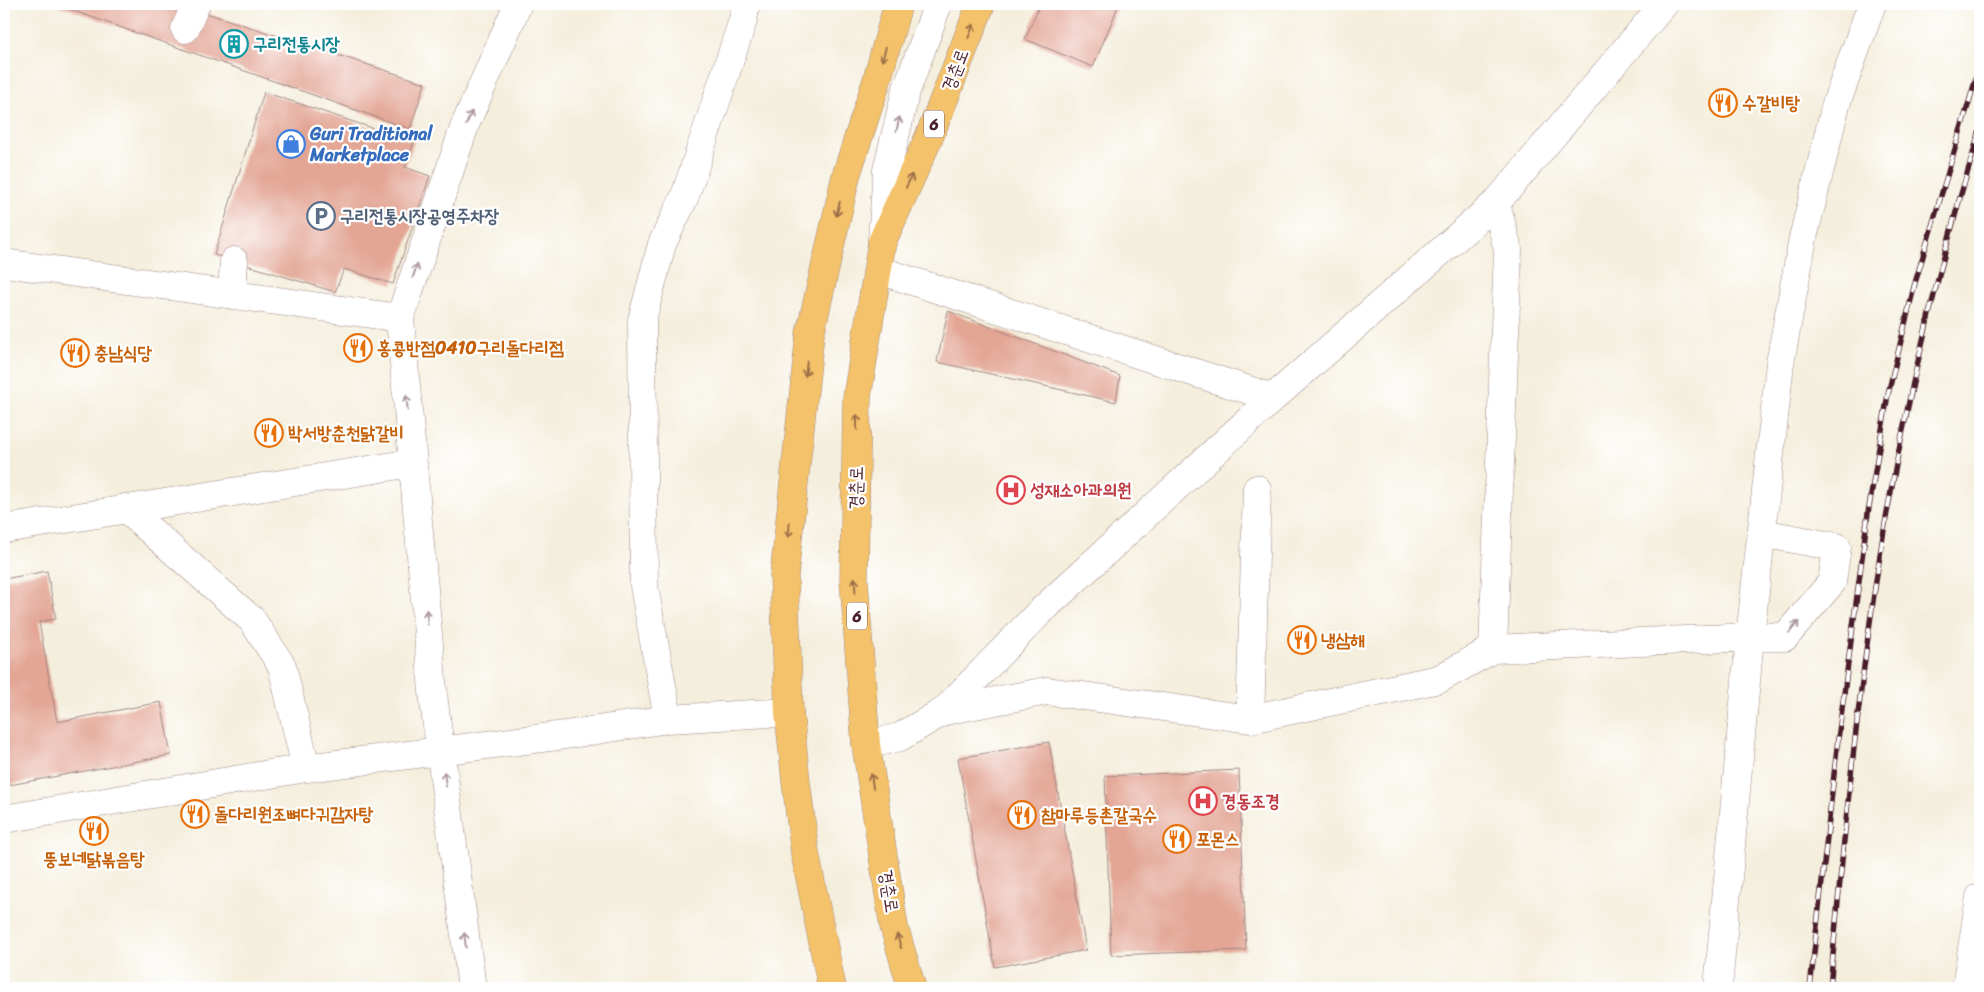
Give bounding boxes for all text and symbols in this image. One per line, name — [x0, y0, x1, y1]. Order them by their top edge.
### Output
one-way arrow — [966, 24, 976, 39]
place label: 구리전통시장 — [253, 28, 340, 60]
building icon: 구리전통시장 — [219, 29, 249, 59]
street label: 경춘로 — [932, 44, 978, 96]
one-way arrow — [879, 45, 888, 61]
place label: 수갈비탕 — [1742, 87, 1800, 119]
restaurant icon: 수갈비탕 — [1708, 88, 1738, 118]
road number: 6 — [924, 110, 944, 138]
one-way arrow — [464, 111, 474, 126]
one-way arrow — [894, 117, 903, 133]
place label: Guri Traditional Marketplace — [309, 118, 433, 171]
shop icon: Guri Traditional Marketplace — [276, 129, 306, 159]
one-way arrow — [905, 174, 915, 189]
place label: 구리전통시장공영주차장 — [340, 200, 500, 232]
parking icon: 구리전통시장공영주차장 — [306, 201, 336, 231]
one-way arrow — [833, 201, 842, 217]
one-way arrow — [411, 264, 421, 280]
place label: 홍콩반점0410구리돌다리점 — [377, 332, 564, 364]
restaurant icon: 홍콩반점0410구리돌다리점 — [343, 333, 373, 363]
place label: 충남식당 — [94, 337, 152, 369]
restaurant icon: 충남식당 — [60, 338, 90, 368]
one-way arrow — [802, 360, 811, 376]
one-way arrow — [402, 395, 411, 411]
one-way arrow — [852, 414, 862, 430]
place label: 박서방춘천닭갈비 — [288, 417, 404, 449]
restaurant icon: 박서방춘천닭갈비 — [254, 418, 284, 448]
street label: 경춘로 — [840, 466, 872, 510]
place label: 성재소아과의원 — [1030, 474, 1131, 506]
hospital icon: 성재소아과의원 — [996, 475, 1026, 505]
one-way arrow — [784, 522, 794, 538]
one-way arrow — [850, 577, 859, 593]
road number: 6 — [847, 602, 867, 630]
one-way arrow — [422, 610, 431, 626]
one-way arrow — [1788, 621, 1799, 634]
place label: 냉삼해 — [1321, 624, 1365, 656]
restaurant icon: 냉삼해 — [1287, 625, 1317, 655]
one-way arrow — [439, 771, 449, 787]
one-way arrow — [867, 774, 877, 790]
place label: 경동조경 — [1222, 785, 1280, 817]
hospital icon: 경동조경 — [1188, 786, 1218, 816]
place label: 돌다리원조뼈다귀감자탕 — [214, 798, 374, 830]
restaurant icon: 돌다리원조뼈다귀감자탕 — [180, 799, 210, 829]
place label: 참마루등촌칼국수 — [1041, 799, 1157, 831]
restaurant icon: 참마루등촌칼국수 — [1007, 800, 1037, 830]
restaurant icon: 뚱보네닭볶음탕 — [79, 816, 109, 846]
place label: 포몬스 — [1196, 823, 1239, 855]
restaurant icon: 포몬스 — [1162, 824, 1192, 854]
place label: 뚱보네닭볶음탕 — [43, 843, 145, 875]
street label: 경춘로 — [870, 867, 908, 915]
one-way arrow — [460, 932, 470, 948]
one-way arrow — [893, 934, 903, 950]

